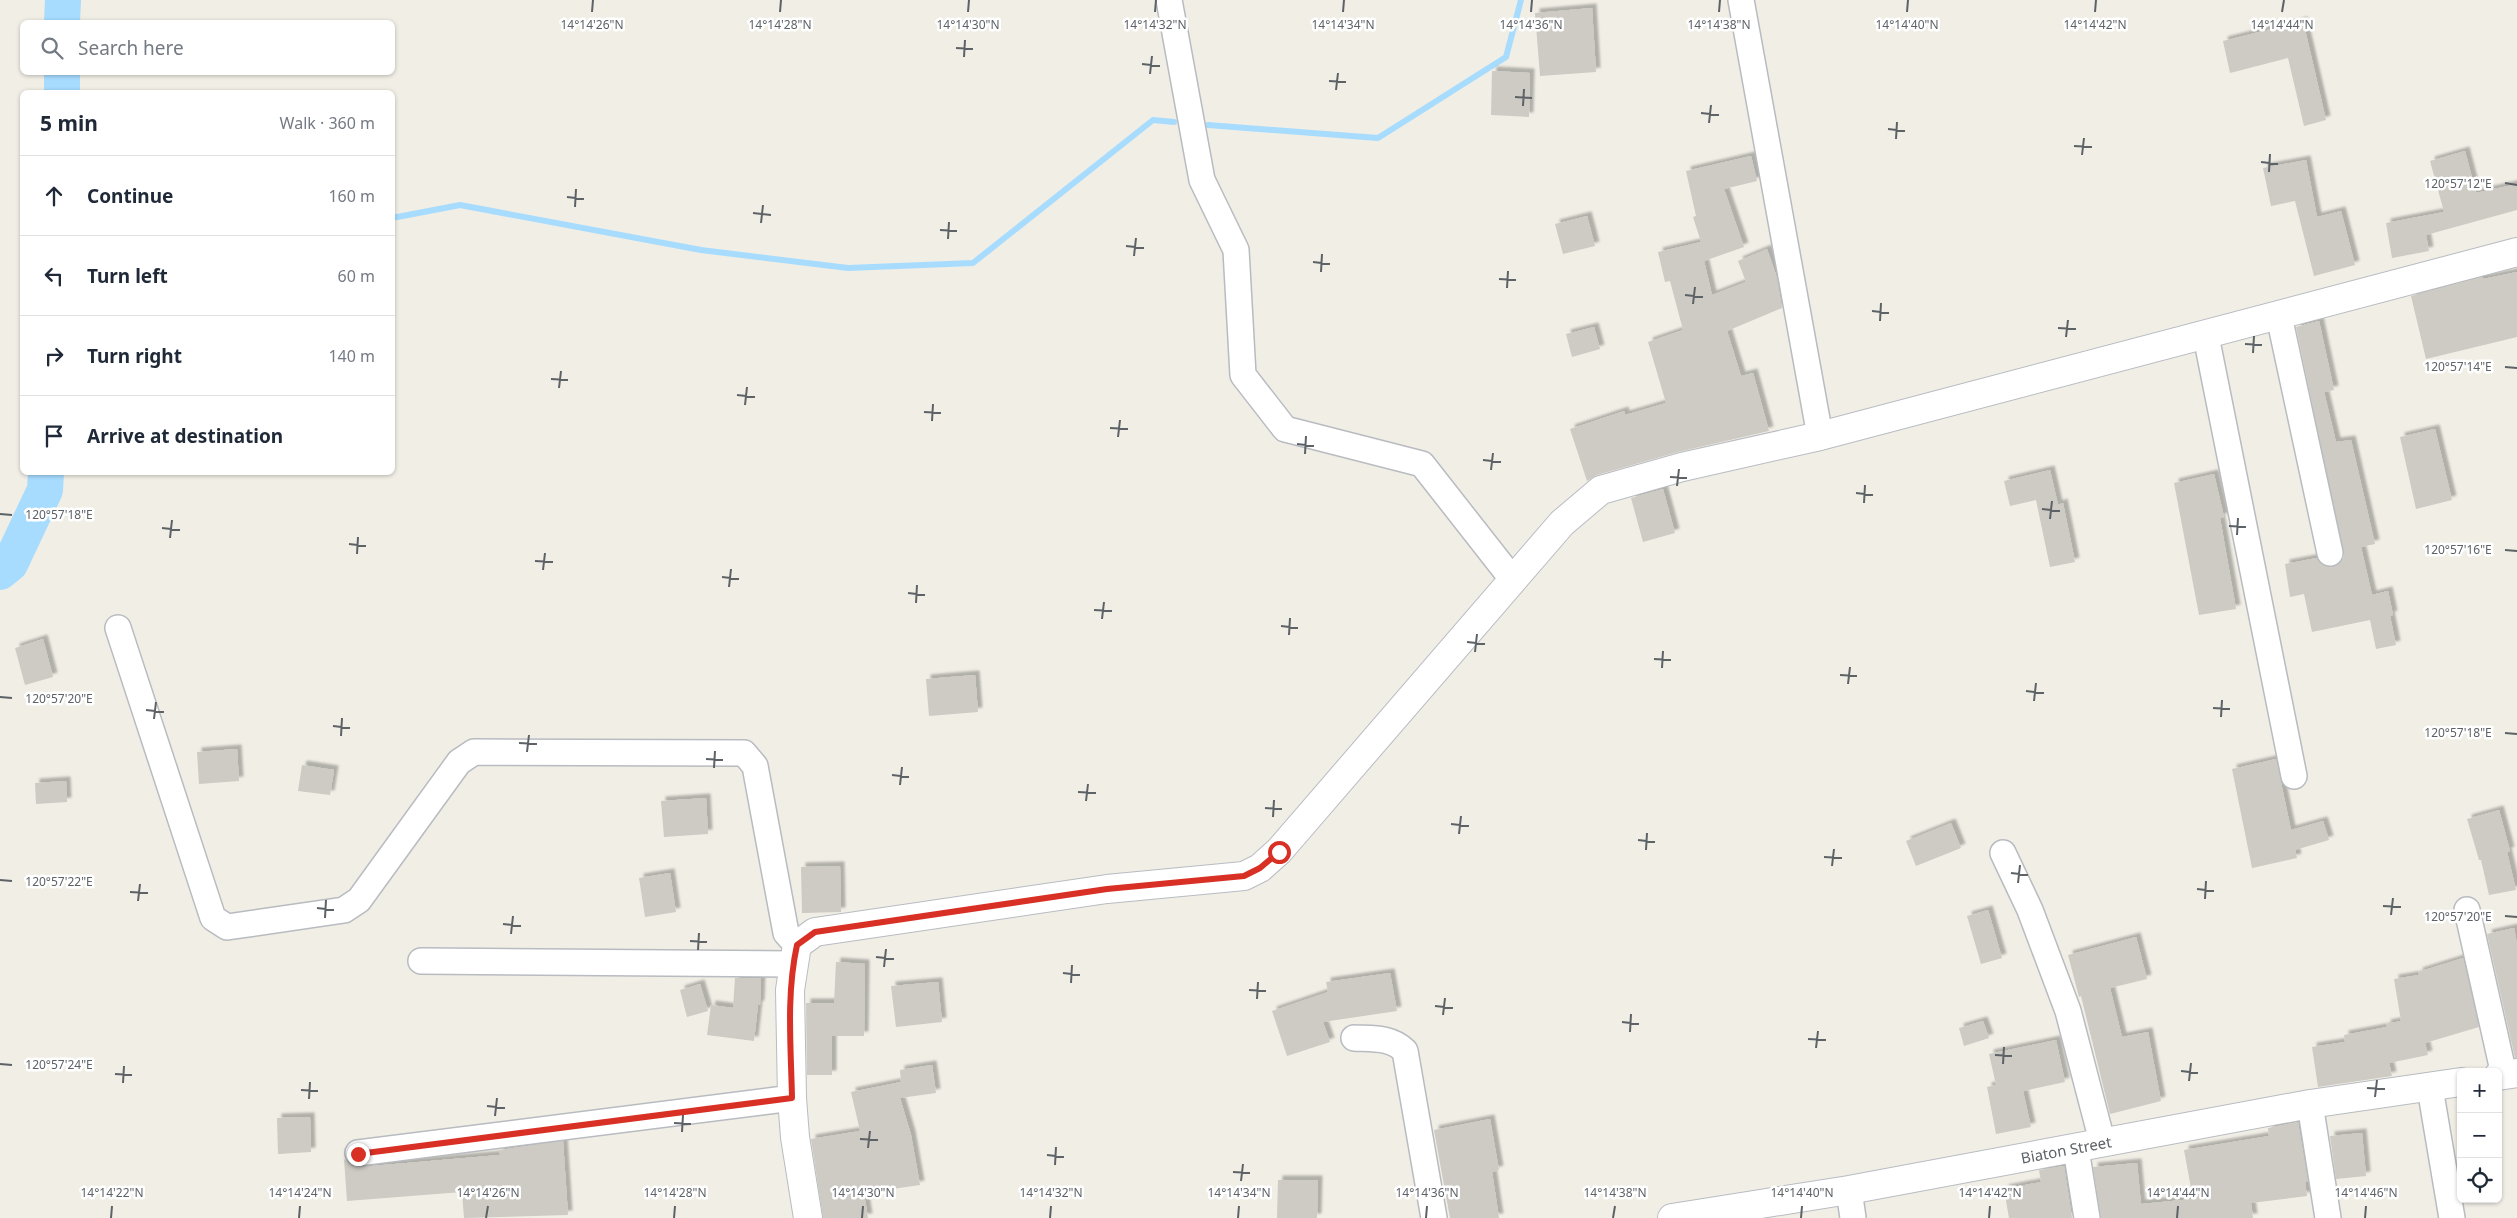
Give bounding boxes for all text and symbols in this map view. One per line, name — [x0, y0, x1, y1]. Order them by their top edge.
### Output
text: 14°14'26"N — [560, 16, 624, 33]
text: 14°14'28"N — [748, 16, 812, 33]
text: 14°14'30"N — [936, 16, 1000, 33]
text: 14°14'32"N — [1123, 16, 1187, 33]
text: 14°14'34"N — [1311, 16, 1375, 33]
text: 14°14'36"N — [1499, 16, 1563, 33]
text: 14°14'38"N — [1687, 16, 1751, 33]
text: 14°14'40"N — [1875, 16, 1939, 33]
text: 14°14'42"N — [2063, 16, 2127, 33]
text: 14°14'44"N — [2250, 16, 2314, 33]
search box — [20, 20, 395, 75]
icon: search — [38, 34, 66, 62]
text: Search here — [78, 35, 184, 61]
text: 5 min — [40, 109, 98, 137]
text: Walk · 360 m — [280, 112, 375, 134]
text: 120°57'12"E — [2424, 175, 2492, 192]
icon: ahead — [40, 182, 68, 210]
text: Continue — [87, 183, 173, 209]
text: 160 m — [328, 185, 375, 207]
icon: left — [40, 262, 68, 290]
text: Turn left — [87, 263, 168, 289]
text: 60 m — [338, 265, 375, 287]
icon: right — [40, 342, 68, 370]
text: Turn right — [87, 343, 182, 369]
text: 140 m — [328, 345, 375, 367]
text: 120°57'14"E — [2424, 358, 2492, 375]
icon: arrive — [40, 422, 68, 450]
text: Arrive at destination — [87, 423, 283, 449]
text: 120°57'18"E — [25, 506, 93, 523]
text: 120°57'16"E — [2424, 541, 2492, 558]
text: 120°57'20"E — [25, 690, 93, 707]
text: 120°57'18"E — [2424, 724, 2492, 741]
route start — [1268, 841, 1291, 864]
text: 120°57'22"E — [25, 873, 93, 890]
text: 120°57'20"E — [2424, 908, 2492, 925]
text: 120°57'24"E — [25, 1056, 93, 1073]
map controls — [2457, 1068, 2502, 1203]
button: + — [2457, 1068, 2502, 1113]
button: − — [2457, 1113, 2502, 1158]
street label: Biaton Street — [2019, 1131, 2114, 1168]
route end — [347, 1143, 370, 1166]
button: locate — [2457, 1158, 2502, 1203]
text: 14°14'22"N — [80, 1184, 144, 1201]
text: 14°14'24"N — [268, 1184, 332, 1201]
text: 14°14'26"N — [456, 1184, 520, 1201]
text: 14°14'28"N — [643, 1184, 707, 1201]
text: 14°14'30"N — [831, 1184, 895, 1201]
text: 14°14'32"N — [1019, 1184, 1083, 1201]
text: 14°14'34"N — [1207, 1184, 1271, 1201]
text: 14°14'36"N — [1395, 1184, 1459, 1201]
text: 14°14'38"N — [1583, 1184, 1647, 1201]
text: 14°14'40"N — [1770, 1184, 1834, 1201]
text: 14°14'42"N — [1958, 1184, 2022, 1201]
text: 14°14'44"N — [2146, 1184, 2210, 1201]
text: 14°14'46"N — [2334, 1184, 2398, 1201]

